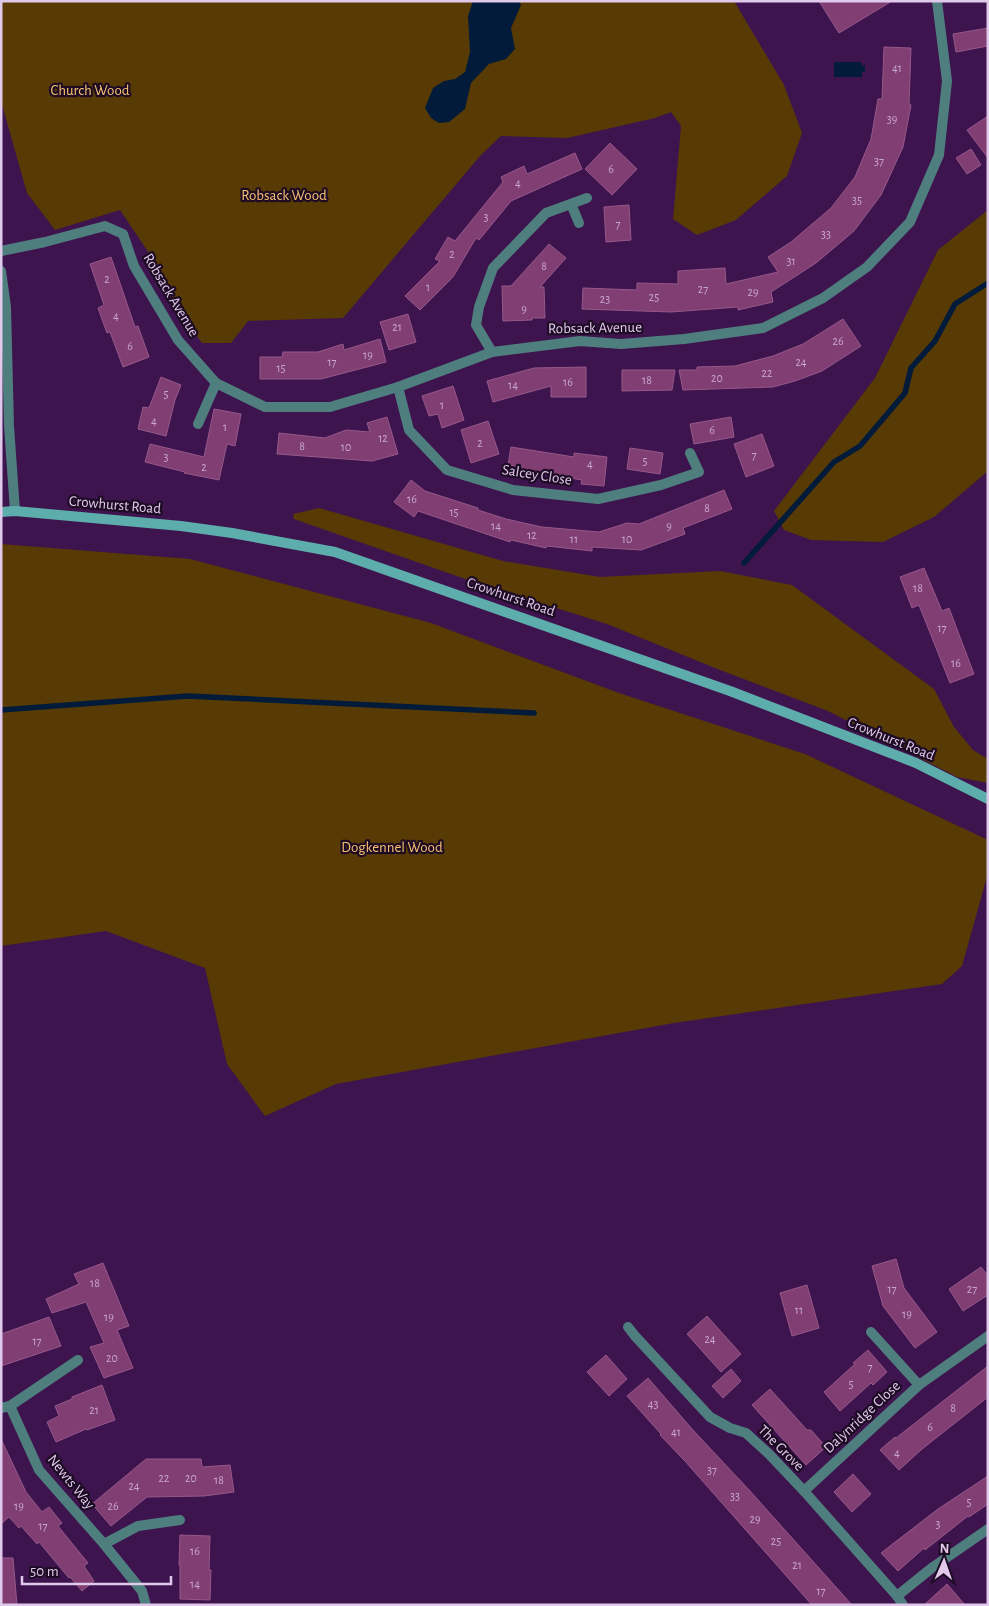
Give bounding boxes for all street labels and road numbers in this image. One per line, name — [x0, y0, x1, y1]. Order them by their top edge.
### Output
street label: Robsack Avenue — [140, 251, 202, 339]
street label: Robsack Avenue — [548, 320, 642, 336]
street label: Salcey Close — [501, 462, 573, 488]
street label: Crowhurst Road — [68, 494, 162, 517]
street label: Crowhurst Road — [465, 575, 557, 619]
street label: Crowhurst Road — [845, 715, 937, 763]
street label: Dalynridge Close — [821, 1378, 903, 1456]
street label: The Grove — [755, 1422, 807, 1474]
street label: Newts Way — [45, 1452, 98, 1513]

